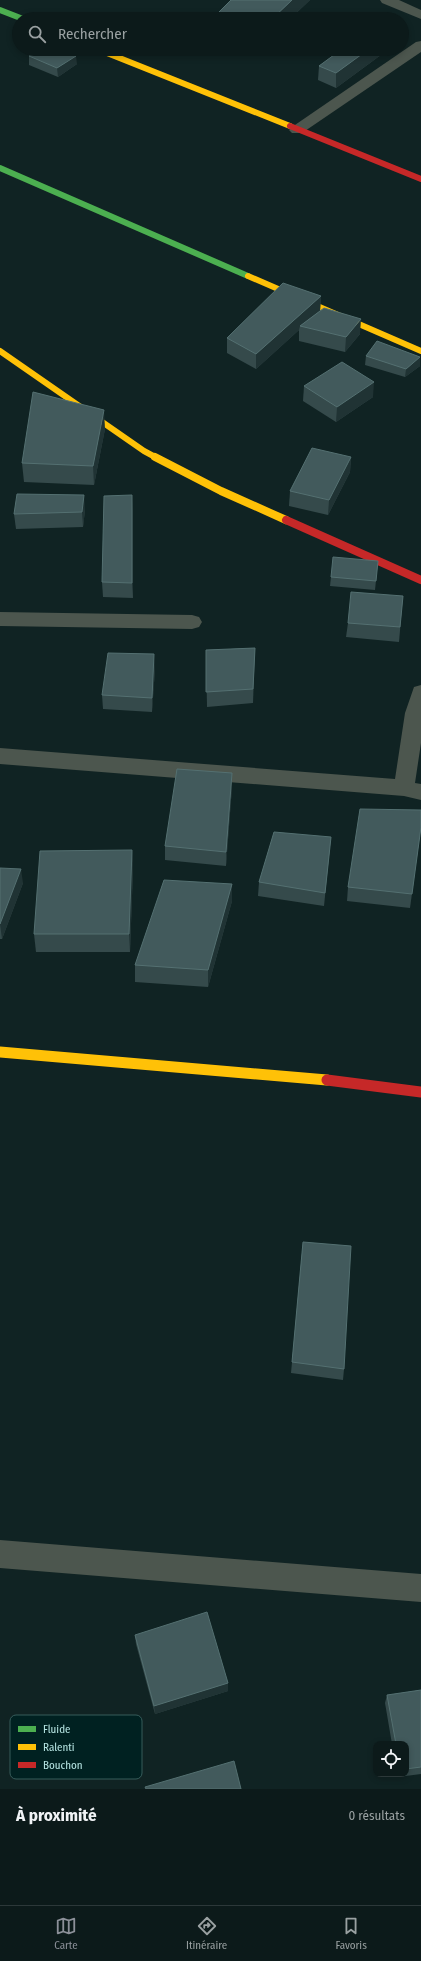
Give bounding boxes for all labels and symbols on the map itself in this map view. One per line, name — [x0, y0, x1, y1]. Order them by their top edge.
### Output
legend — [10, 1715, 142, 1779]
text: Fluide — [43, 1723, 70, 1736]
text: Ralenti — [43, 1741, 75, 1754]
text: Bouchon — [43, 1759, 83, 1772]

